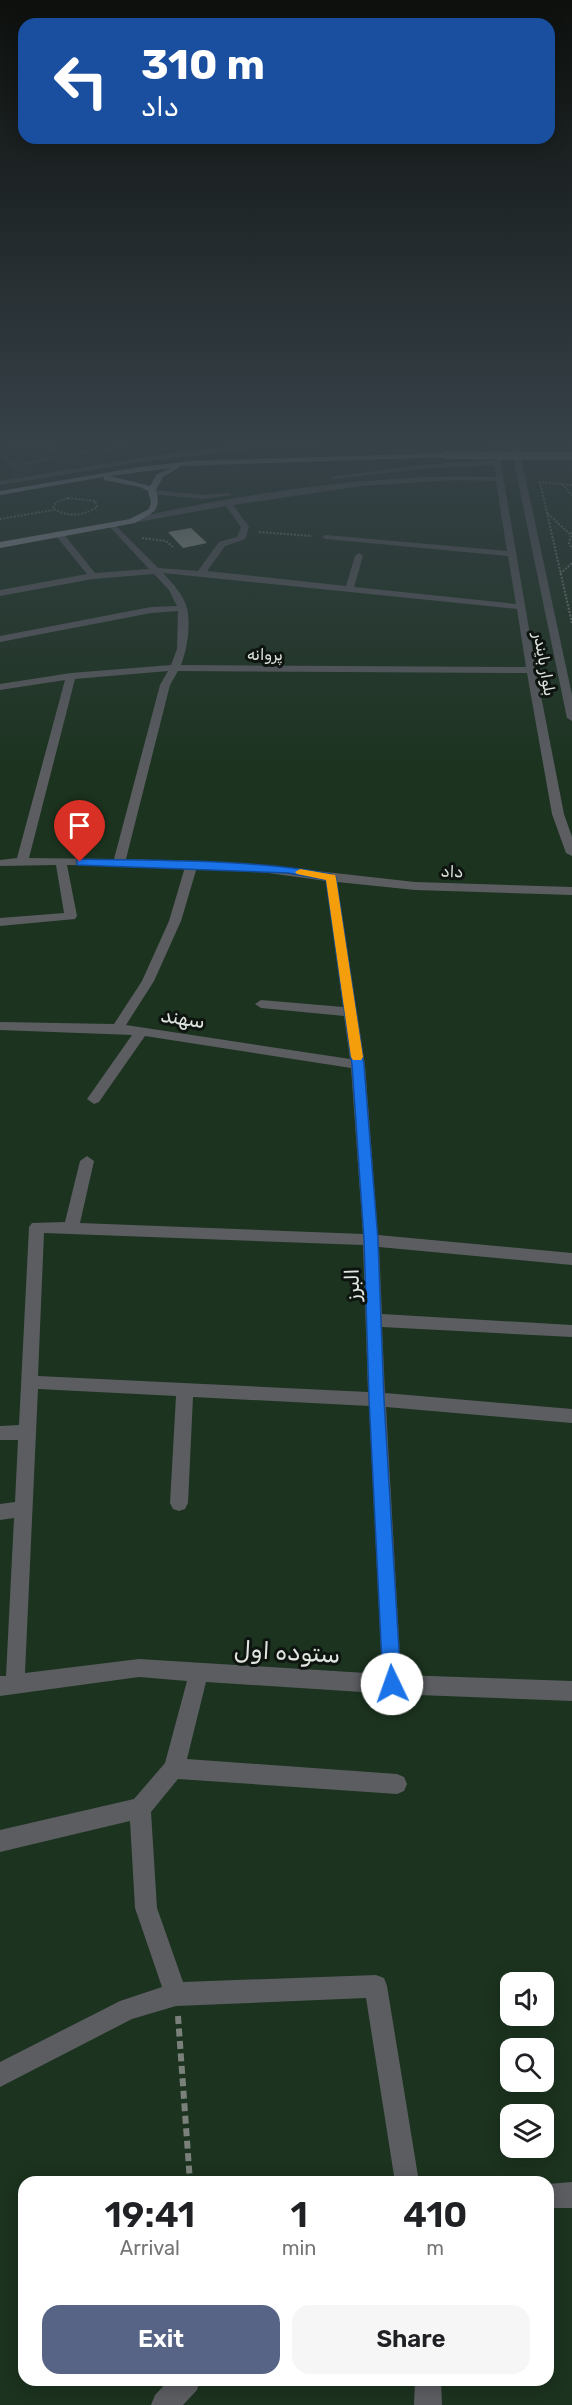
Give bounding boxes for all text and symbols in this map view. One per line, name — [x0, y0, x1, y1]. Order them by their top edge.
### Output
text: 310 m — [141, 40, 265, 90]
icon: left — [42, 42, 120, 120]
text: داد — [141, 91, 179, 123]
street label: بلوار بایندر — [528, 630, 559, 698]
street label: پروانه — [247, 645, 283, 665]
pin — [54, 800, 105, 862]
icon: arrive — [63, 809, 96, 842]
street label: داد — [440, 862, 464, 881]
street label: سهند — [159, 1003, 207, 1033]
street label: البرز — [339, 1268, 365, 1303]
street label: ستوده اول — [233, 1635, 341, 1669]
position arrow — [360, 1652, 424, 1716]
map controls — [500, 1972, 554, 2158]
button: sound — [500, 1972, 554, 2026]
button: search — [500, 2038, 554, 2092]
button: layers — [500, 2104, 554, 2158]
text: 19:41 — [105, 2193, 195, 2236]
text: 1 — [290, 2193, 308, 2236]
text: 410 — [403, 2193, 467, 2236]
text: Arrival — [120, 2236, 180, 2260]
text: min — [282, 2236, 316, 2260]
text: m — [426, 2236, 444, 2260]
button: Exit — [42, 2305, 280, 2374]
button: Share — [292, 2305, 530, 2374]

